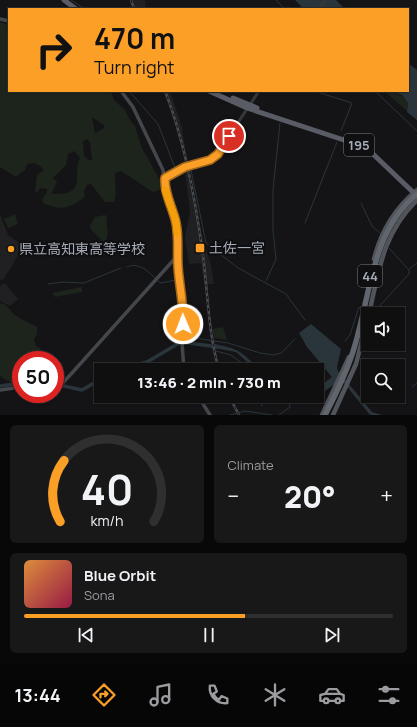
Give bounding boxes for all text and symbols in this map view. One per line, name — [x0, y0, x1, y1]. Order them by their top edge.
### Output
text: 470 m — [94, 19, 175, 57]
icon: right — [28, 24, 80, 76]
text: Turn right — [94, 55, 175, 79]
pin — [212, 119, 246, 153]
icon: arrive — [218, 125, 240, 147]
road number: 195 — [344, 134, 374, 156]
place label: 土佐一宮 — [209, 238, 265, 257]
place label: 県立高知東高等学校 — [19, 239, 145, 258]
marker: 土佐一宮 — [194, 242, 206, 254]
marker: 県立高知東高等学校 — [6, 244, 16, 254]
road number: 44 — [358, 265, 382, 287]
position arrow — [162, 303, 204, 345]
map controls — [361, 307, 405, 403]
button: sound — [361, 307, 405, 351]
speed limit sign: 50 — [12, 351, 64, 403]
button: search — [361, 359, 405, 403]
text: 13:46 · 2 min · 730 m — [137, 372, 281, 393]
text: Climate — [228, 456, 274, 474]
text: 40 — [80, 461, 133, 517]
text: 20° — [284, 476, 336, 517]
text: − — [228, 481, 239, 511]
text: + — [380, 481, 393, 511]
text: km/h — [90, 511, 123, 530]
text: Blue Orbit — [84, 565, 156, 586]
text: Sona — [84, 586, 115, 604]
icon: previous — [75, 624, 97, 646]
icon: pause — [198, 624, 220, 646]
icon: next — [321, 624, 343, 646]
icon: directions — [90, 681, 118, 709]
icon: music — [147, 681, 175, 709]
icon: phone — [204, 681, 232, 709]
icon: climate — [261, 681, 289, 709]
icon: car — [318, 681, 346, 709]
icon: filters — [375, 681, 403, 709]
text: 13:44 — [14, 683, 61, 707]

